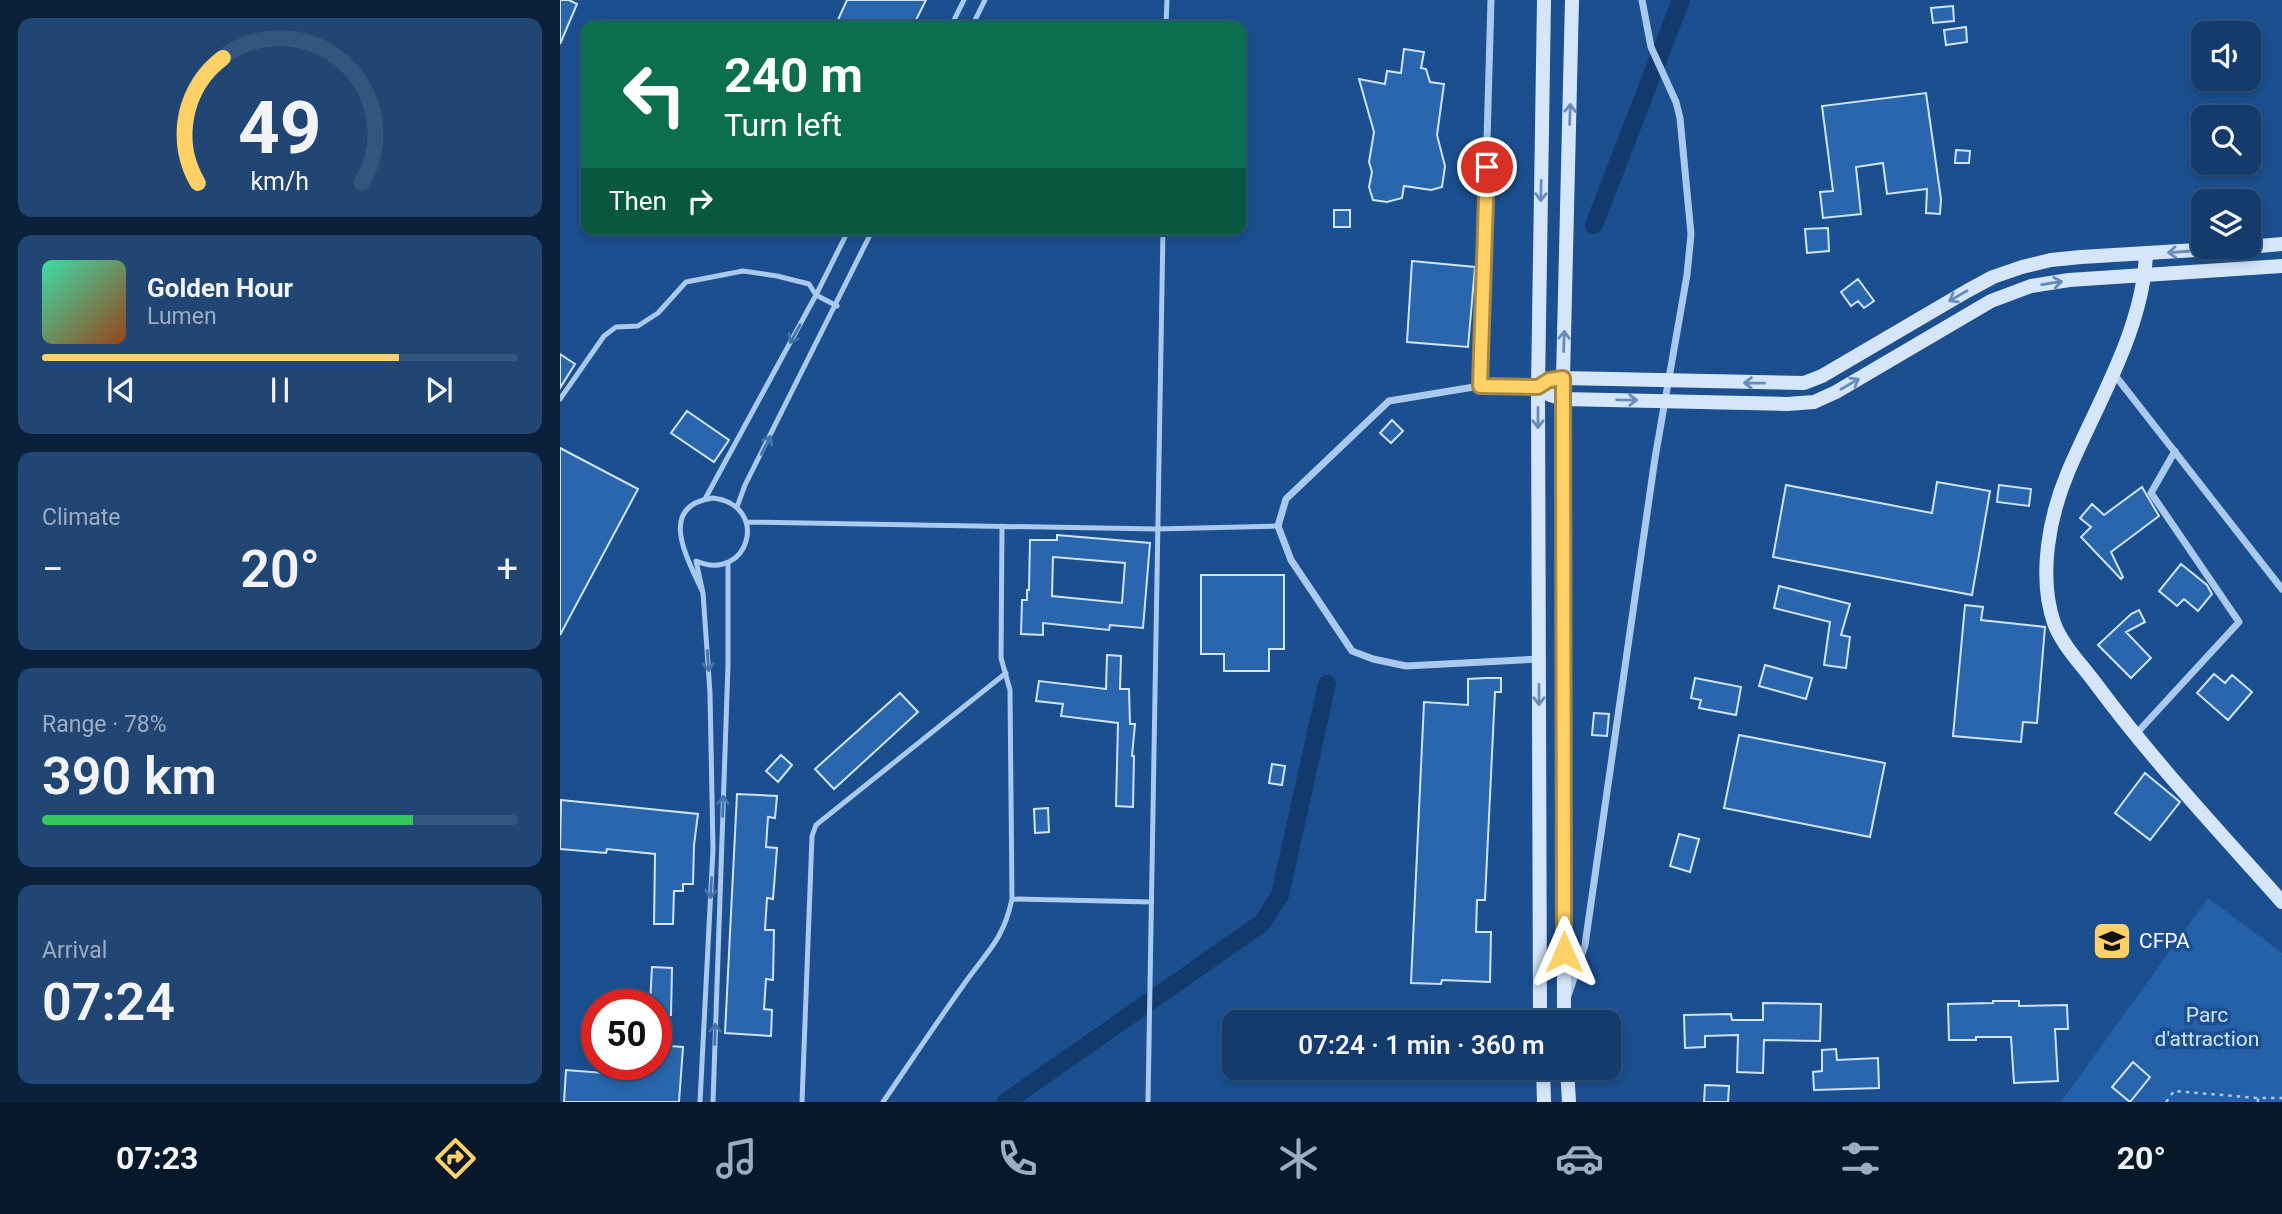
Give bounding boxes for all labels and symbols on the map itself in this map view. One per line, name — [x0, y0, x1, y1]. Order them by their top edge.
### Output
one-way arrow — [1564, 103, 1577, 126]
pin — [1457, 137, 1517, 197]
one-way arrow — [1534, 179, 1548, 202]
one-way arrow — [2166, 245, 2189, 258]
one-way arrow — [2040, 276, 2063, 289]
one-way arrow — [1948, 289, 1968, 303]
one-way arrow — [788, 323, 802, 343]
one-way arrow — [1558, 330, 1571, 353]
one-way arrow — [1742, 376, 1765, 389]
one-way arrow — [1839, 377, 1860, 390]
one-way arrow — [1615, 394, 1638, 407]
one-way arrow — [1531, 406, 1545, 429]
one-way arrow — [759, 435, 773, 456]
one-way arrow — [702, 649, 715, 672]
one-way arrow — [1532, 683, 1546, 706]
one-way arrow — [717, 795, 730, 818]
one-way arrow — [704, 876, 717, 899]
position arrow — [1527, 915, 1601, 989]
school or university icon: CFPA — [2091, 920, 2133, 962]
place label: CFPA — [2139, 929, 2190, 953]
speed limit sign: 50 — [581, 989, 672, 1080]
park label: Parc d'attraction — [2155, 1003, 2259, 1051]
one-way arrow — [708, 1023, 722, 1046]

